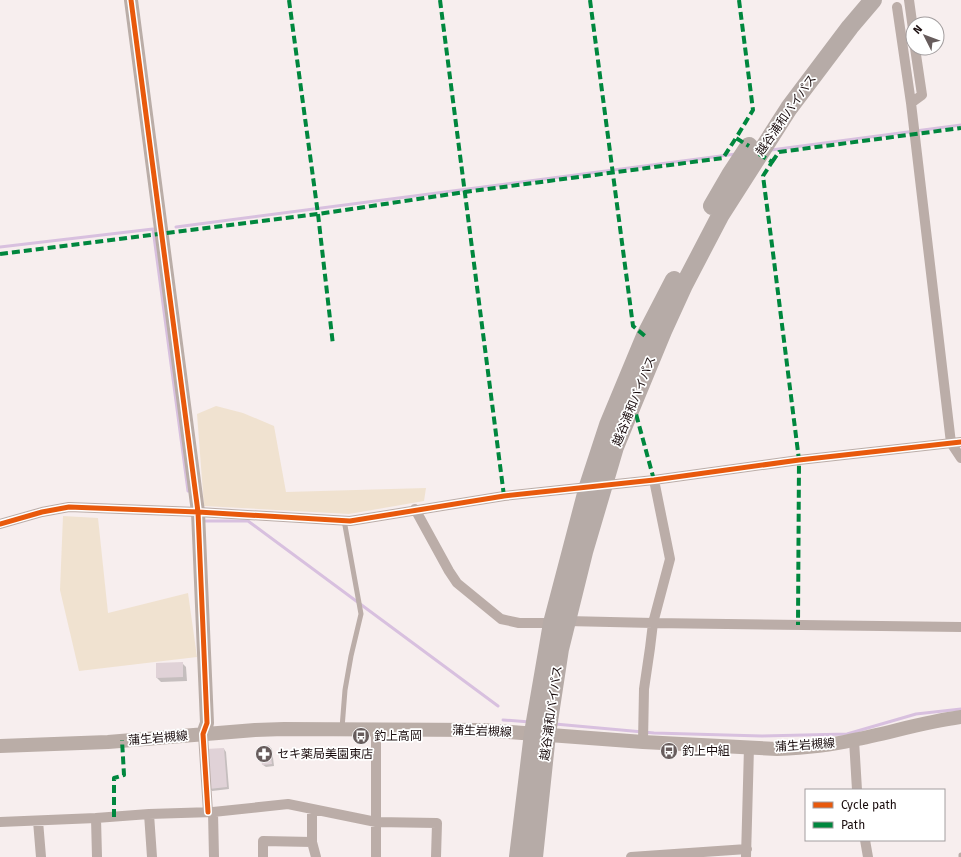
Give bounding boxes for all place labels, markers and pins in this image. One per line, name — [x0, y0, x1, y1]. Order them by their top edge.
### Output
bus stop icon: 釣上高岡 — [351, 726, 371, 746]
place label: 釣上高岡 — [374, 729, 422, 743]
bus stop icon: 釣上中組 — [659, 741, 679, 761]
pharmacy icon: セキ薬局美園東店 — [254, 744, 274, 764]
place label: 釣上中組 — [682, 744, 730, 758]
place label: セキ薬局美園東店 — [277, 747, 373, 761]

